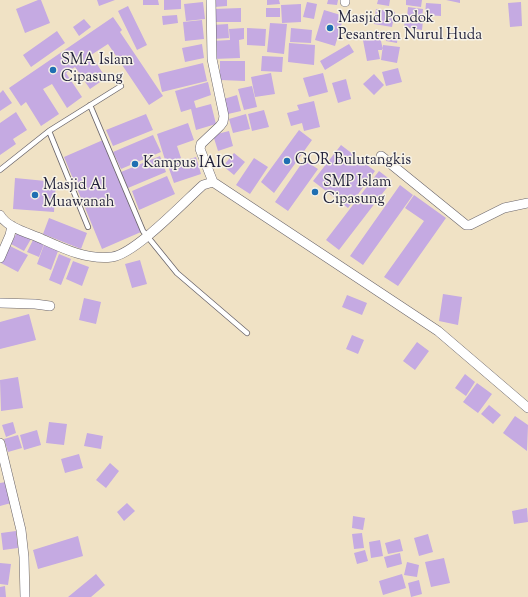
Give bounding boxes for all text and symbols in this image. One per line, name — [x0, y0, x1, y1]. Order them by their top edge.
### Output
place label: Masjid Pondok Pesantren Nurul Huda — [338, 10, 482, 45]
marker: Masjid Pondok Pesantren Nurul Huda — [325, 23, 335, 33]
place label: SMA Islam Cipasung — [61, 52, 133, 87]
marker: SMA Islam Cipasung — [48, 65, 58, 75]
place label: GOR Bulutangkis — [295, 152, 411, 170]
place label: Kampus IAIC — [143, 155, 233, 173]
marker: GOR Bulutangkis — [282, 156, 292, 166]
marker: Kampus IAIC — [130, 159, 140, 169]
place label: SMP Islam Cipasung — [323, 174, 391, 209]
place label: Masjid Al Muawanah — [43, 177, 115, 212]
marker: SMP Islam Cipasung — [310, 187, 320, 197]
marker: Masjid Al Muawanah — [30, 190, 40, 200]

